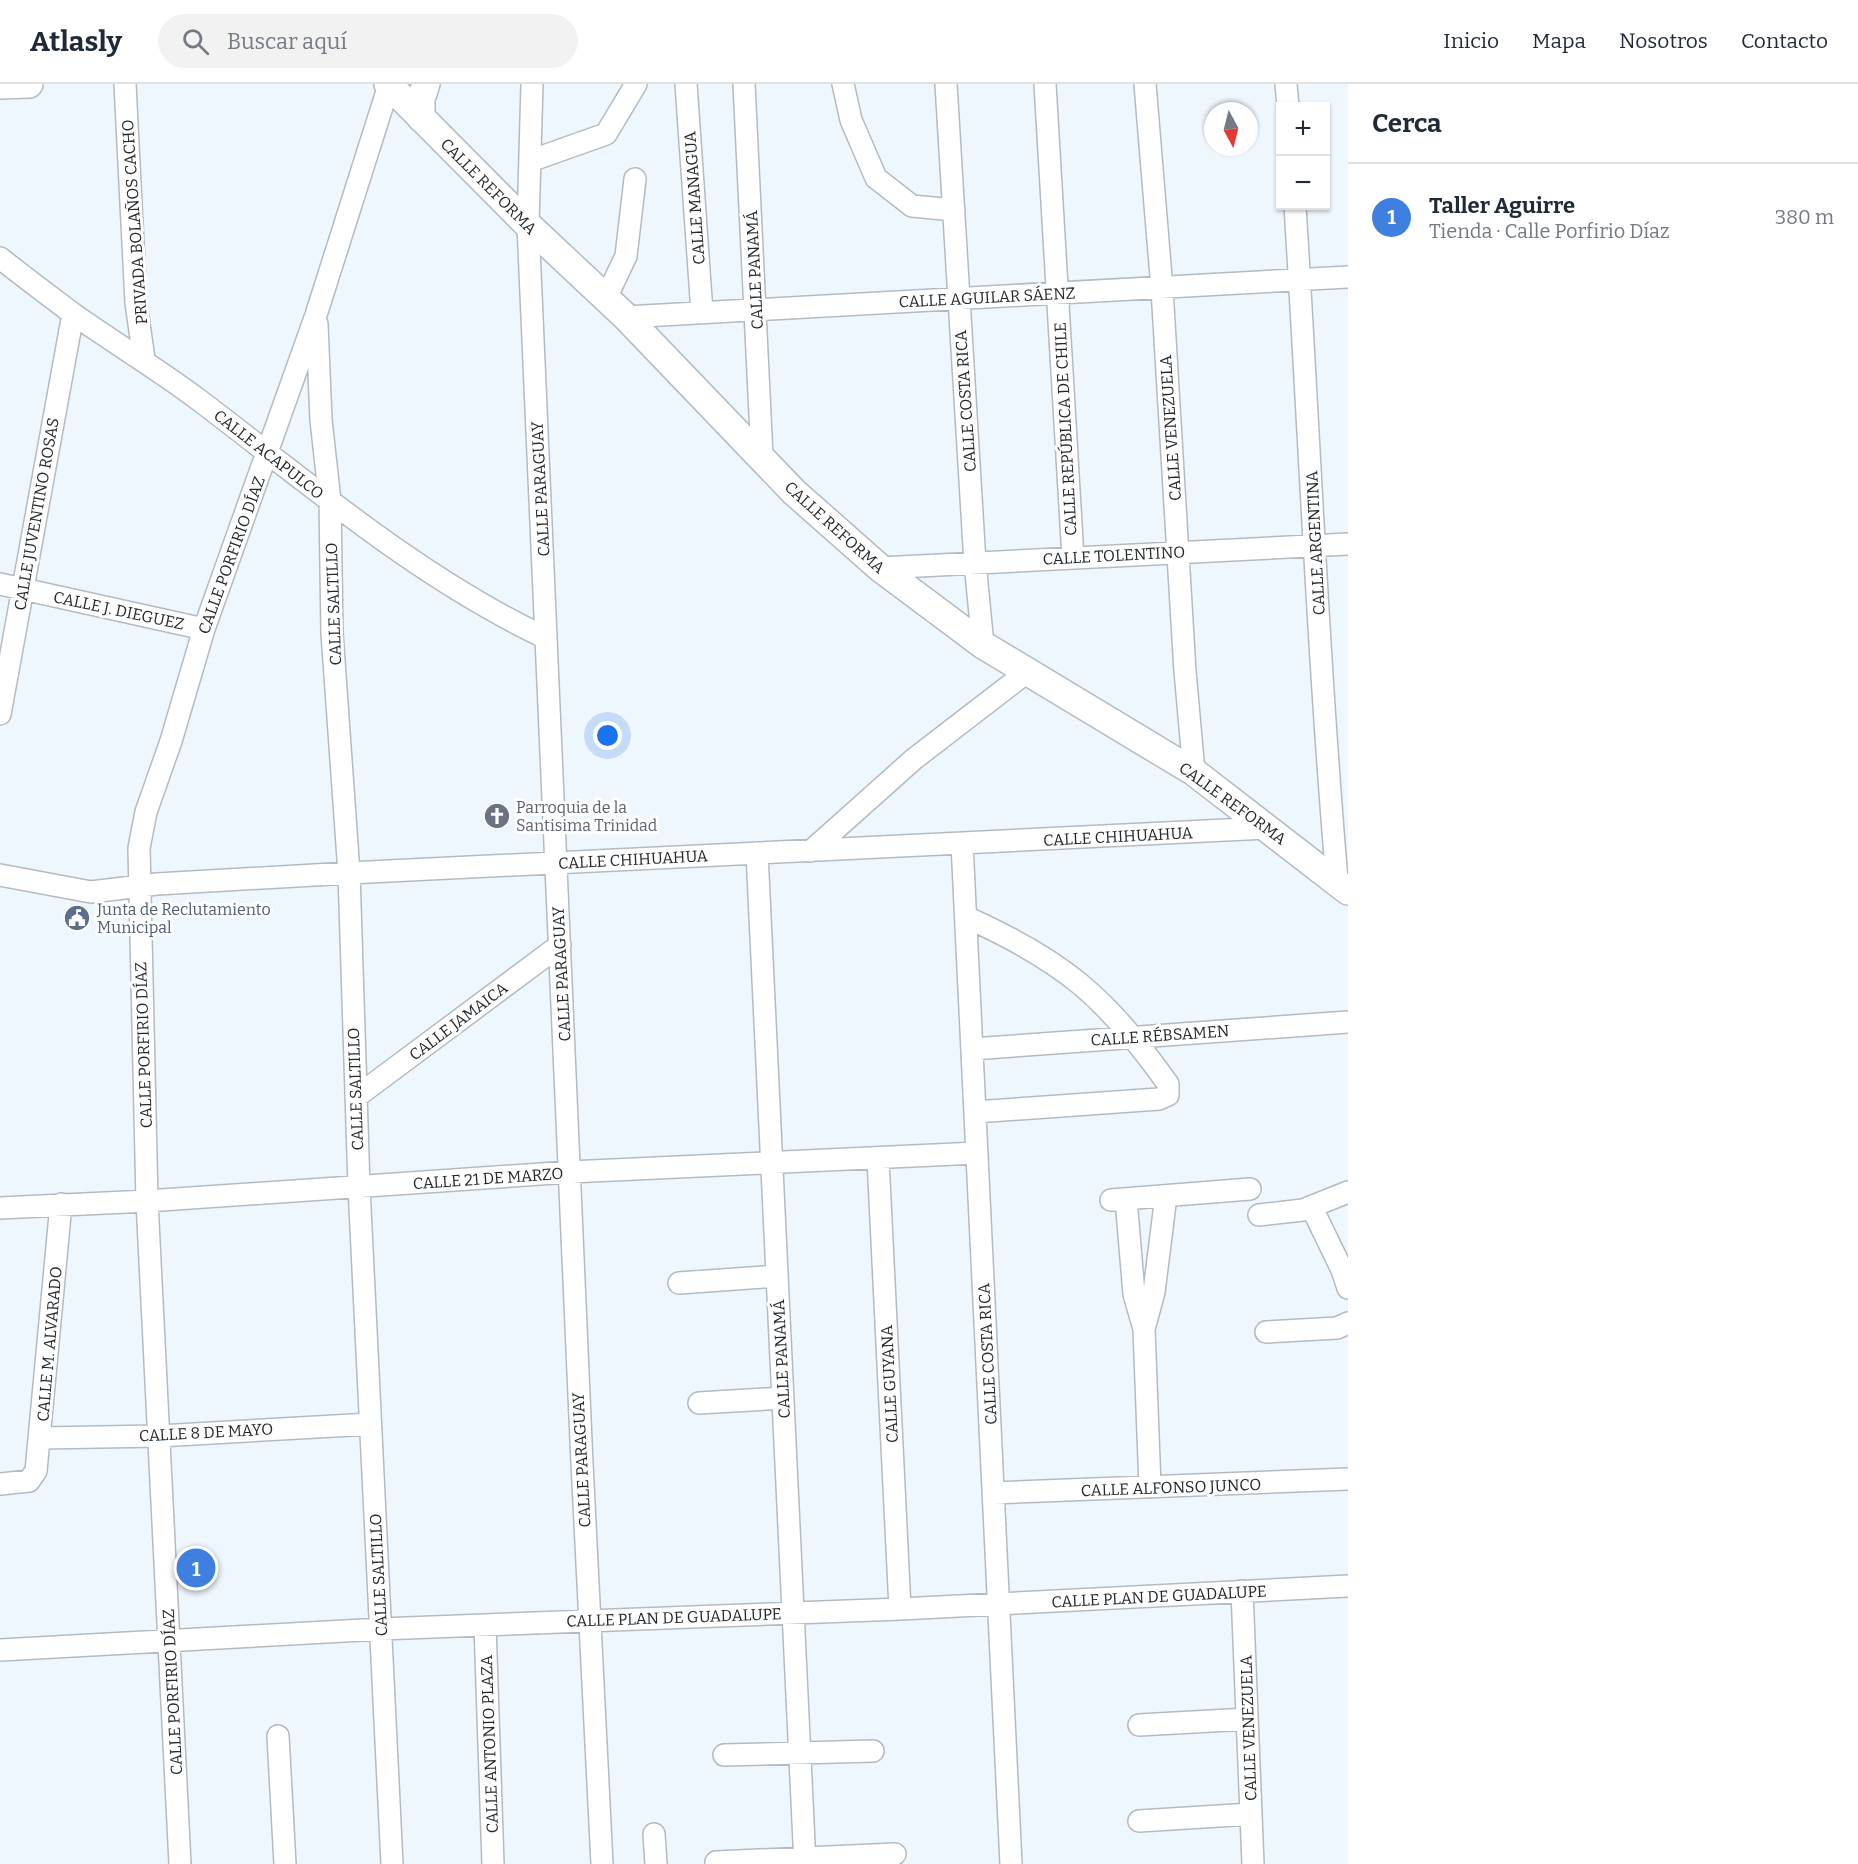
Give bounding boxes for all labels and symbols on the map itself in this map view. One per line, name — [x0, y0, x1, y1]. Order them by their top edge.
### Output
north arrow — [1204, 102, 1258, 156]
street label: PRIVADA BOLAÑOS CACHO — [117, 119, 151, 325]
street label: CALLE MANAGUA — [680, 130, 709, 265]
street label: CALLE REFORMA — [437, 134, 541, 239]
street label: CALLE PANAMÁ — [741, 209, 767, 330]
street label: CALLE AGUILAR SÁENZ — [898, 282, 1076, 312]
street label: CALLE REPÚBLICA DE CHILE — [1049, 322, 1081, 536]
street label: CALLE COSTA RICA — [951, 329, 980, 472]
street label: CALLE VENEZUELA — [1156, 354, 1185, 501]
street label: CALLE ACAPULCO — [210, 406, 327, 503]
street label: CALLE JUVENTINO ROSAS — [10, 416, 63, 612]
street label: CALLE PARAGUAY — [527, 420, 554, 557]
street label: CALLE ARGENTINA — [1302, 470, 1329, 616]
street label: CALLE PORFIRIO DÍAZ — [193, 473, 269, 637]
street label: CALLE REFORMA — [781, 477, 889, 578]
street label: CALLE SALTILLO — [322, 542, 345, 666]
street label: CALLE TOLENTINO — [1042, 542, 1186, 569]
street label: CALLE J. DIEGUEZ — [52, 587, 186, 634]
your location — [593, 721, 622, 750]
street label: CALLE REFORMA — [1175, 758, 1291, 849]
place label: Parroquia de la Santisima Trinidad — [516, 798, 658, 835]
church icon: Parroquia de la Santisima Trinidad — [482, 801, 512, 831]
street label: CALLE CHIHUAHUA — [1043, 823, 1194, 850]
street label: CALLE CHIHUAHUA — [558, 846, 709, 873]
place label: Junta de Reclutamiento Municipal — [96, 900, 271, 937]
public building icon: Junta de Reclutamiento Municipal — [62, 903, 92, 933]
street label: CALLE PARAGUAY — [548, 905, 575, 1042]
street label: CALLE PORFIRIO DÍAZ — [130, 961, 156, 1129]
street label: CALLE JAMAICA — [405, 978, 512, 1065]
street label: CALLE RÉBSAMEN — [1090, 1020, 1230, 1050]
street label: CALLE SALTILLO — [344, 1027, 367, 1151]
street label: CALLE 21 DE MARZO — [412, 1164, 564, 1193]
street label: CALLE M. ALVARADO — [33, 1266, 66, 1422]
street label: CALLE COSTA RICA — [974, 1282, 1001, 1425]
street label: CALLE PANAMÁ — [768, 1298, 794, 1419]
street label: CALLE GUYANA — [877, 1324, 902, 1444]
street label: CALLE PARAGUAY — [568, 1391, 595, 1528]
street label: CALLE 8 DE MAYO — [138, 1419, 274, 1445]
street label: CALLE ALFONSO JUNCO — [1081, 1475, 1262, 1500]
street label: CALLE SALTILLO — [366, 1513, 391, 1637]
pin: 1 — [176, 1546, 216, 1590]
street label: CALLE PLAN DE GUADALUPE — [1051, 1581, 1267, 1612]
street label: CALLE PLAN DE GUADALUPE — [566, 1604, 782, 1631]
street label: CALLE PORFIRIO DÍAZ — [158, 1608, 186, 1776]
street label: CALLE ANTONIO PLAZA — [477, 1654, 502, 1834]
street label: CALLE VENEZUELA — [1236, 1654, 1261, 1801]

